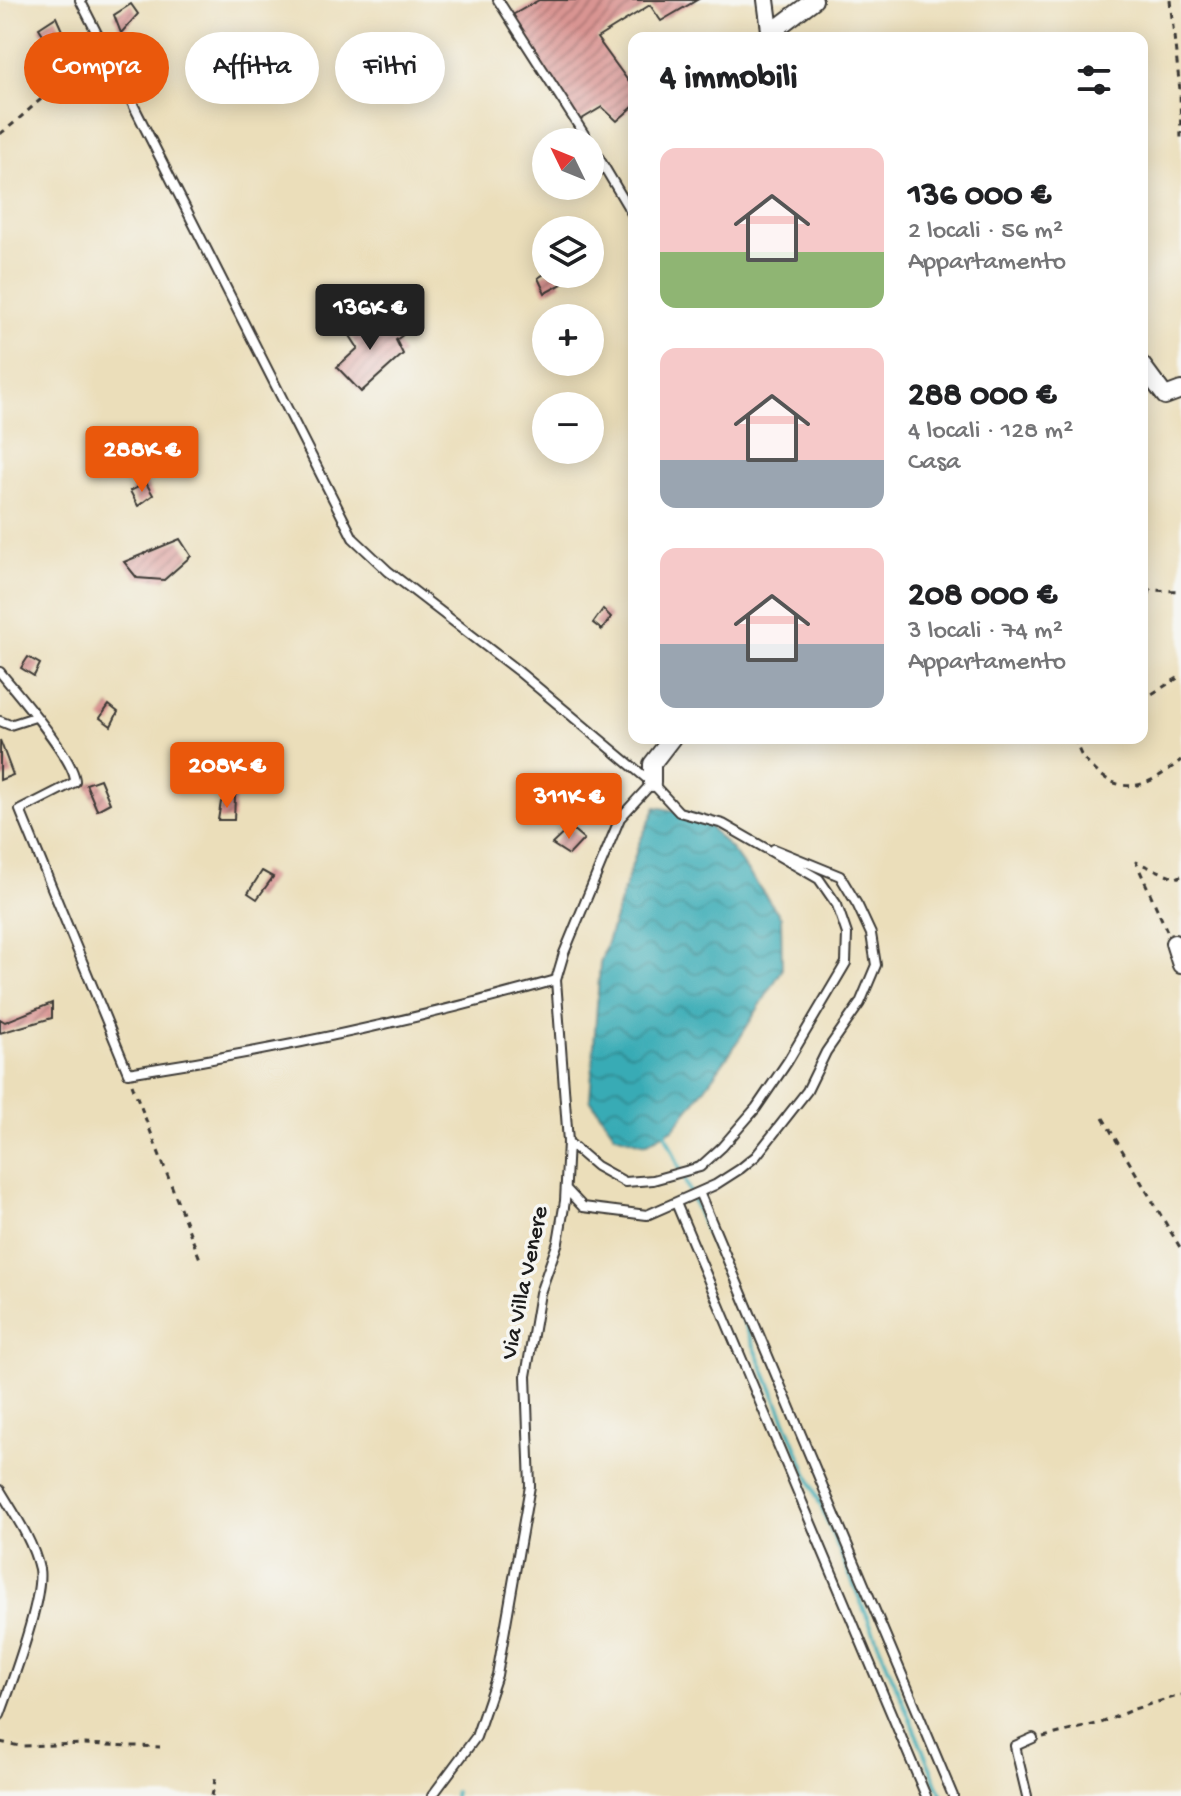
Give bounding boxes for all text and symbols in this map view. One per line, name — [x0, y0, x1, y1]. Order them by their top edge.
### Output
chip: Compra — [24, 32, 169, 104]
chip: Affitta — [185, 32, 319, 104]
chip: Filtri — [335, 32, 445, 104]
icon: filters — [1072, 58, 1116, 102]
text: 4 immobili — [660, 60, 798, 100]
north arrow — [532, 128, 604, 200]
map controls — [532, 128, 604, 464]
text: 136 000 € — [908, 177, 1051, 217]
icon: home — [724, 180, 820, 276]
button: layers — [532, 216, 604, 288]
text: 2 locali · 56 m² — [908, 217, 1063, 248]
text: Appartamento — [908, 248, 1066, 279]
pin: 136K € — [305, 284, 435, 352]
text: 136K € — [333, 294, 407, 325]
button: + — [532, 304, 604, 376]
text: 288 000 € — [908, 377, 1056, 417]
icon: home — [724, 380, 820, 476]
button: − — [532, 392, 604, 464]
text: 4 locali · 128 m² — [908, 417, 1073, 448]
pin: 288K € — [77, 426, 207, 494]
text: 288K € — [103, 436, 181, 467]
text: Casa — [908, 448, 961, 479]
text: 208 000 € — [908, 577, 1057, 617]
icon: home — [724, 580, 820, 676]
text: 3 locali · 74 m² — [908, 617, 1063, 648]
text: Appartamento — [908, 648, 1066, 679]
pin: 208K € — [162, 742, 292, 810]
text: 208K € — [188, 752, 266, 783]
pin: 311K € — [504, 773, 634, 841]
text: 311K € — [534, 783, 604, 814]
street label: Via Villa Venere — [495, 1203, 557, 1363]

